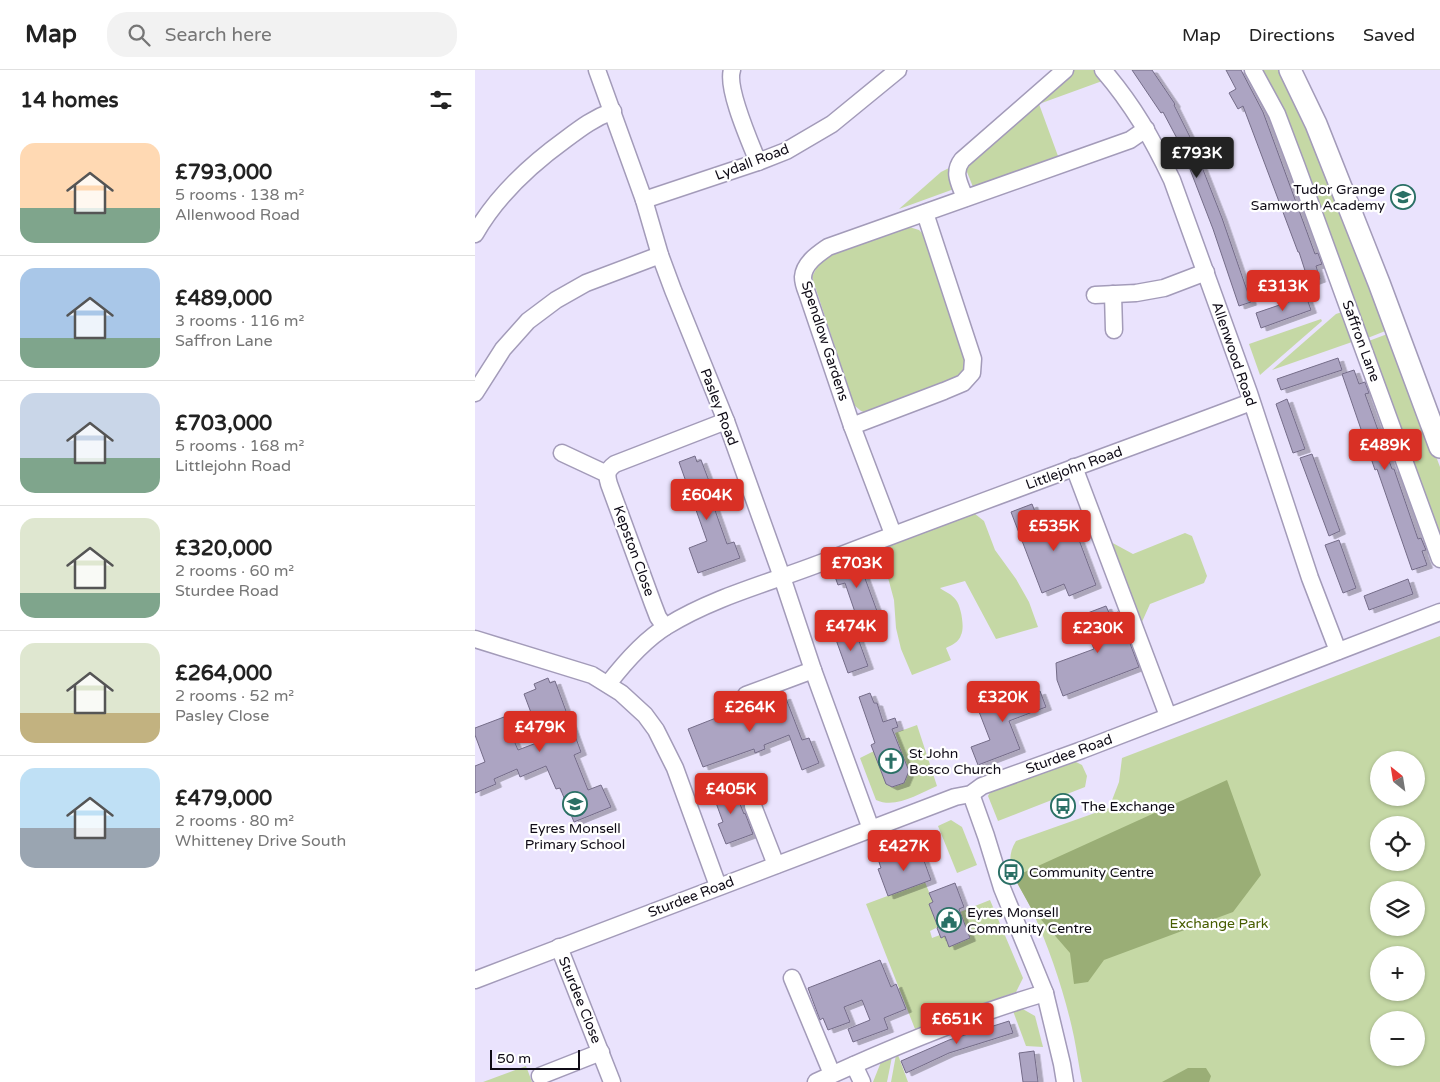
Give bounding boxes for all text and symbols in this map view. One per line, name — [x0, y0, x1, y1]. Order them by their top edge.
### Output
search box — [107, 12, 457, 57]
text: Map — [25, 20, 77, 49]
icon: search — [125, 21, 153, 49]
text: Search here — [165, 24, 272, 46]
text: Map — [1182, 24, 1221, 46]
text: Directions — [1249, 24, 1335, 46]
text: Saved — [1363, 24, 1415, 46]
icon: filters — [427, 86, 455, 114]
text: 14 homes — [20, 88, 119, 113]
pin: £793K — [1162, 136, 1232, 179]
street label: Lydall Road — [713, 140, 791, 184]
text: £793K — [1172, 143, 1222, 163]
text: £793,000 — [175, 160, 272, 185]
icon: home — [60, 163, 120, 223]
place label: Tudor Grange Samworth Academy — [1251, 181, 1385, 214]
school or university icon: Tudor Grange Samworth Academy — [1390, 184, 1416, 210]
text: 5 rooms · 138 m² — [175, 185, 304, 205]
text: Allenwood Road — [175, 205, 300, 225]
pin: £313K — [1248, 270, 1318, 312]
text: £313K — [1258, 276, 1308, 296]
street label: Spendlow Gardens — [798, 279, 852, 403]
text: £489,000 — [175, 286, 272, 311]
icon: home — [60, 288, 120, 348]
street label: Saffron Lane — [1338, 298, 1384, 384]
street label: Allenwood Road — [1208, 300, 1260, 408]
text: 3 rooms · 116 m² — [175, 311, 304, 331]
text: Saffron Lane — [175, 331, 273, 351]
street label: Pasley Road — [696, 366, 742, 448]
text: £703,000 — [175, 411, 272, 436]
icon: home — [60, 413, 120, 473]
pin: £489K — [1350, 428, 1420, 471]
text: £489K — [1360, 435, 1410, 455]
text: 5 rooms · 168 m² — [175, 436, 304, 456]
street label: Littlejohn Road — [1023, 443, 1125, 493]
text: Littlejohn Road — [175, 456, 291, 476]
pin: £604K — [672, 478, 742, 521]
text: £604K — [682, 485, 732, 505]
street label: Kepston Close — [610, 503, 658, 599]
pin: £535K — [1019, 510, 1089, 552]
text: £535K — [1029, 516, 1079, 536]
text: £320,000 — [175, 536, 272, 561]
icon: home — [60, 538, 120, 598]
pin: £703K — [822, 546, 892, 589]
text: £703K — [832, 553, 882, 573]
text: 2 rooms · 60 m² — [175, 561, 294, 581]
text: Sturdee Road — [175, 581, 279, 601]
pin: £474K — [816, 610, 886, 652]
pin: £230K — [1063, 612, 1133, 654]
text: £474K — [826, 616, 876, 636]
text: £230K — [1073, 618, 1123, 638]
text: £264,000 — [175, 661, 272, 686]
icon: home — [60, 663, 120, 723]
pin: £320K — [968, 680, 1038, 723]
text: 2 rooms · 52 m² — [175, 686, 294, 706]
text: £320K — [978, 687, 1028, 707]
pin: £264K — [715, 690, 785, 733]
text: £264K — [725, 697, 775, 717]
text: Pasley Close — [175, 706, 269, 726]
pin: £479K — [505, 710, 575, 753]
text: £479K — [515, 717, 565, 737]
street label: Sturdee Road — [1023, 730, 1115, 778]
place label: St John Bosco Church — [909, 745, 1001, 778]
church icon: St John Bosco Church — [878, 748, 904, 774]
north arrow — [1370, 751, 1425, 806]
map controls — [1370, 751, 1425, 1066]
pin: £405K — [696, 772, 766, 815]
text: £405K — [706, 779, 756, 799]
text: £479,000 — [175, 786, 272, 811]
icon: home — [60, 788, 120, 848]
school or university icon: Eyres Monsell Primary School — [562, 791, 588, 817]
bus stop icon: The Exchange — [1050, 793, 1076, 819]
place label: The Exchange — [1081, 798, 1175, 815]
text: 2 rooms · 80 m² — [175, 811, 294, 831]
button: locate — [1370, 816, 1425, 871]
place label: Eyres Monsell Primary School — [525, 820, 625, 853]
pin: £427K — [869, 830, 939, 872]
text: Whitteney Drive South — [175, 831, 346, 851]
text: £427K — [879, 836, 929, 856]
bus stop icon: Community Centre — [998, 859, 1024, 885]
place label: Community Centre — [1029, 864, 1154, 881]
street label: Sturdee Road — [646, 873, 736, 921]
button: layers — [1370, 881, 1425, 936]
place label: Eyres Monsell Community Centre — [967, 904, 1092, 937]
public building icon: Eyres Monsell Community Centre — [936, 907, 962, 933]
park label: Exchange Park — [1169, 915, 1269, 932]
button: + — [1370, 946, 1425, 1001]
street label: Sturdee Close — [555, 954, 605, 1046]
pin: £651K — [922, 1002, 992, 1045]
text: £651K — [932, 1009, 982, 1029]
button: − — [1370, 1011, 1425, 1066]
scale bar — [490, 1047, 580, 1070]
text: 50 m — [497, 1050, 531, 1067]

